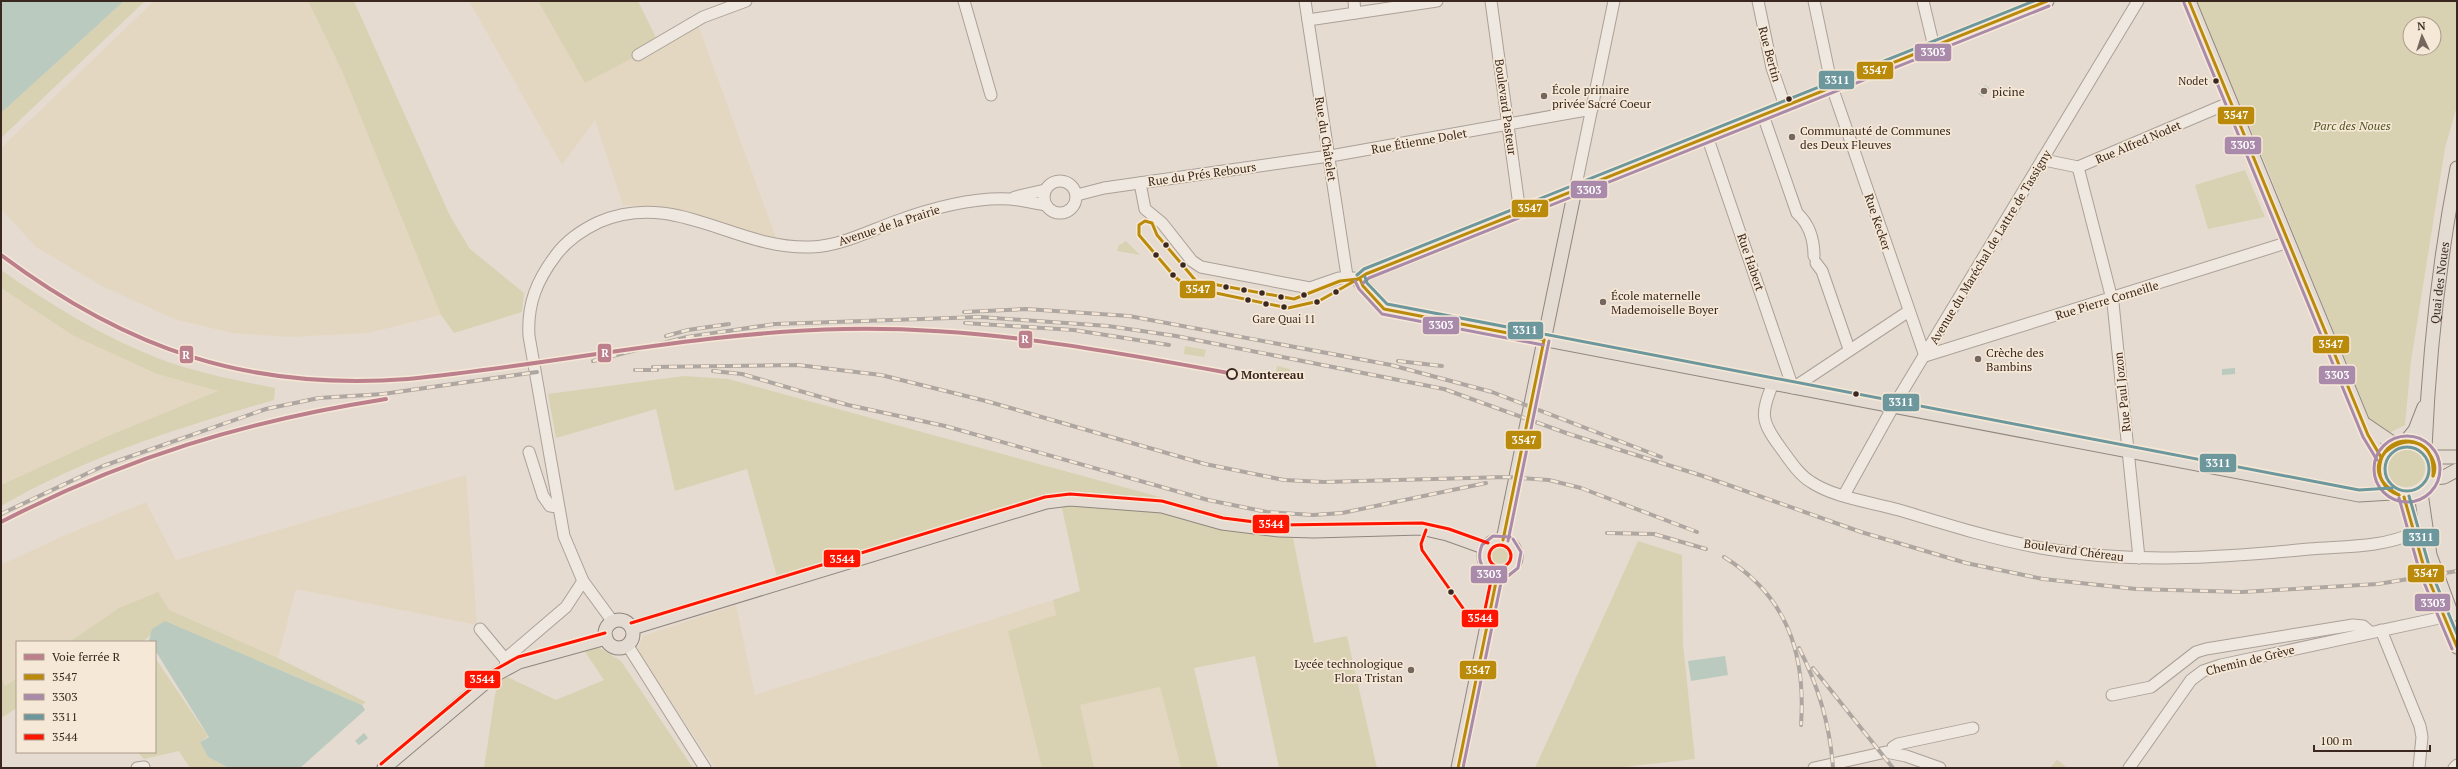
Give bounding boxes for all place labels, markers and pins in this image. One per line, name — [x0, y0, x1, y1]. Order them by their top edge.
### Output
place label: Nodet — [2178, 74, 2208, 88]
marker: Nodet — [2211, 76, 2221, 86]
place label: École primaire privée Sacré Coeur — [1552, 82, 1652, 111]
place label: picine — [1992, 84, 2025, 99]
marker: picine — [1979, 86, 1989, 96]
marker: École primaire privée Sacré Coeur — [1539, 91, 1549, 101]
unlabelled marker — [1784, 94, 1794, 104]
place label: Communauté de Communes des Deux Fleuves — [1800, 123, 1951, 152]
marker: Communauté de Communes des Deux Fleuves — [1787, 132, 1797, 142]
unlabelled marker — [1161, 240, 1171, 250]
unlabelled marker — [1151, 250, 1161, 260]
unlabelled marker — [1178, 260, 1188, 270]
unlabelled marker — [1168, 270, 1178, 280]
unlabelled marker — [1221, 282, 1231, 292]
unlabelled marker — [1239, 285, 1249, 295]
unlabelled marker — [1331, 287, 1341, 297]
unlabelled marker — [1257, 288, 1267, 298]
place label: École maternelle Mademoiselle Boyer — [1611, 288, 1719, 317]
unlabelled marker — [1299, 290, 1309, 300]
unlabelled marker — [1276, 292, 1286, 302]
unlabelled marker — [1243, 295, 1253, 305]
unlabelled marker — [1312, 297, 1322, 307]
marker: École maternelle Mademoiselle Boyer — [1598, 297, 1608, 307]
unlabelled marker — [1261, 299, 1271, 309]
marker: Gare Quai 11 — [1279, 302, 1289, 312]
place label: Gare Quai 11 — [1252, 312, 1316, 326]
place label: Crèche des Bambins — [1986, 345, 2044, 374]
marker: Crèche des Bambins — [1973, 354, 1983, 364]
place label: Montereau — [1241, 367, 1305, 382]
marker: Montereau — [1226, 368, 1238, 380]
unlabelled marker — [1851, 389, 1861, 399]
unlabelled marker — [1446, 587, 1456, 597]
place label: Lycée technologique Flora Tristan — [1294, 656, 1403, 685]
marker: Lycée technologique Flora Tristan — [1406, 665, 1416, 675]

